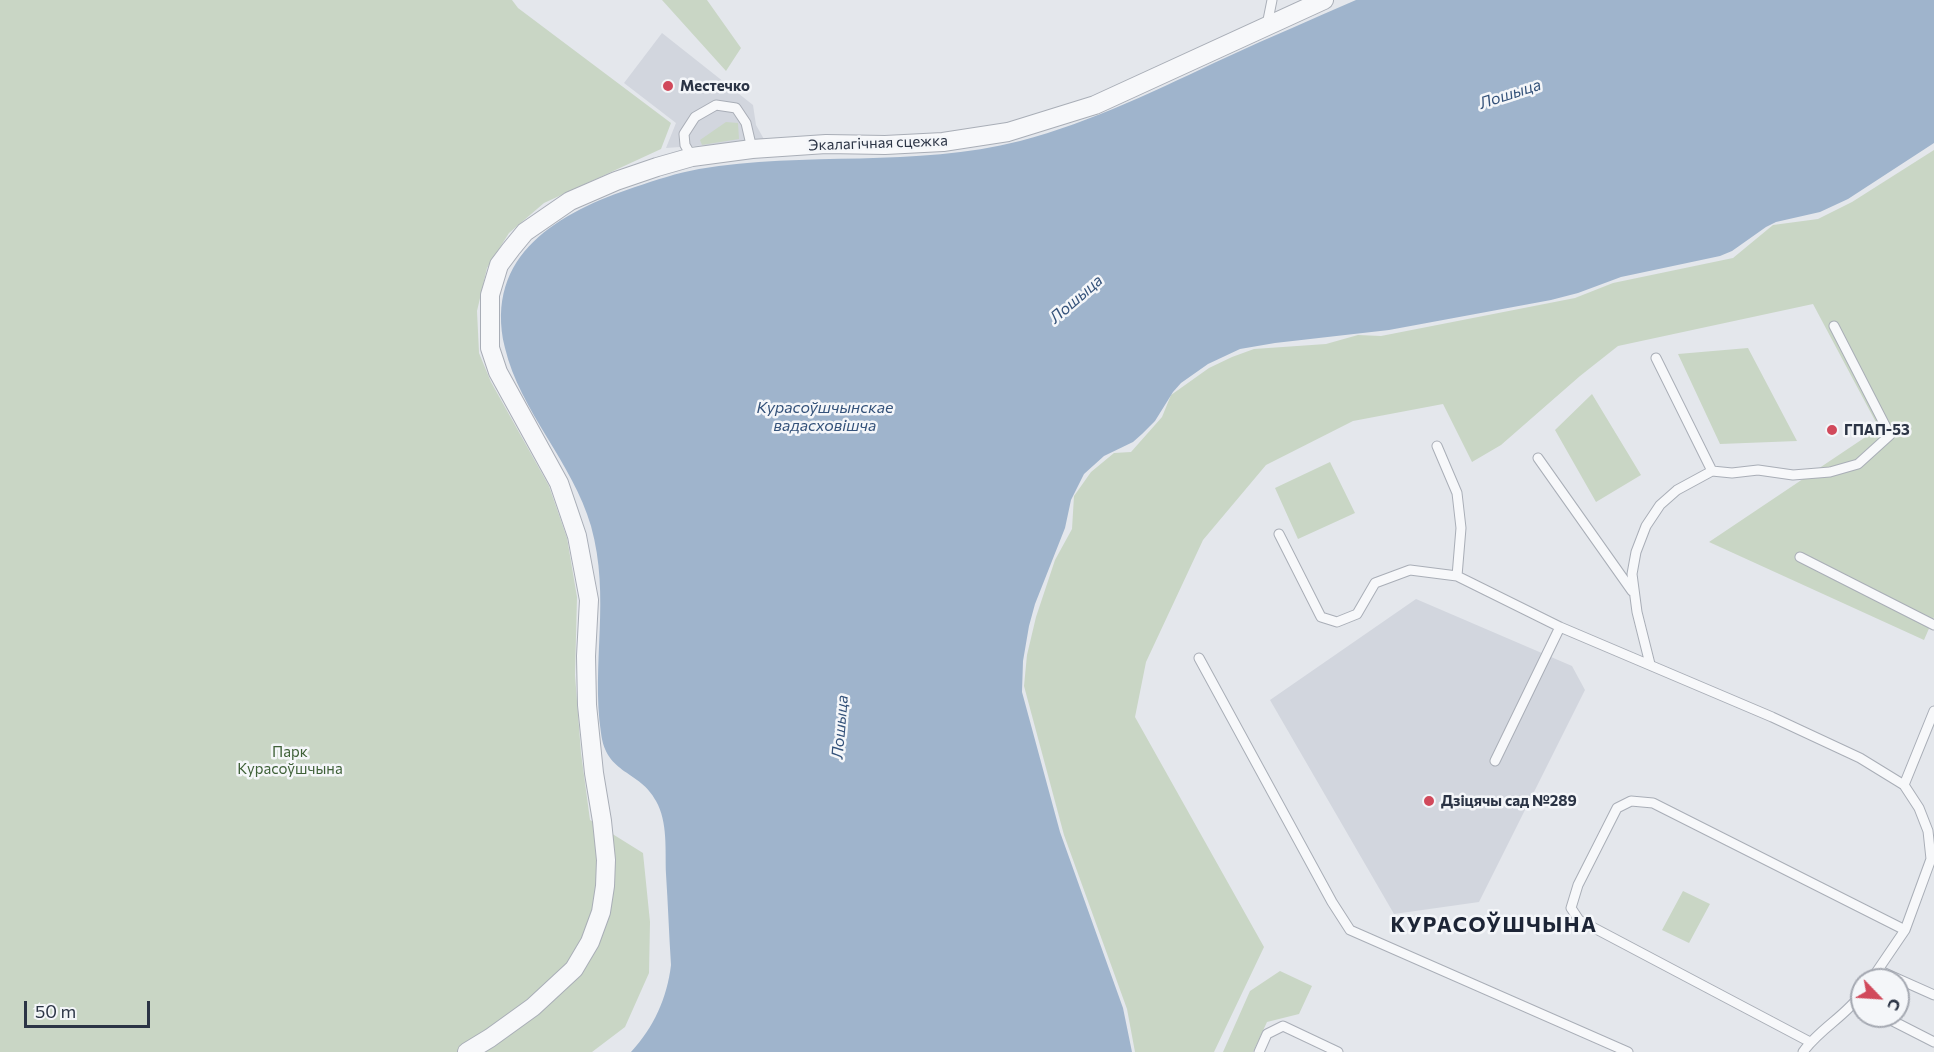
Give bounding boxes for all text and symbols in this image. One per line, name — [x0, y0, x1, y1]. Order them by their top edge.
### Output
water label: Лошыца — [1477, 75, 1543, 113]
place label: Местечко — [680, 77, 750, 95]
marker: Местечко — [661, 79, 675, 93]
street label: Экалагічная сцежка — [808, 132, 948, 154]
water label: Лошыца — [1046, 271, 1106, 327]
water label: Курасоўшчынскае вадасховішча — [757, 398, 893, 436]
place label: ГПАП-53 — [1844, 421, 1910, 439]
marker: ГПАП-53 — [1825, 423, 1839, 437]
water label: Лошыца — [828, 694, 852, 760]
park label: Парк Курасоўшчына — [237, 743, 343, 778]
place label: Дзіцячы сад №289 — [1441, 792, 1577, 810]
marker: Дзіцячы сад №289 — [1422, 794, 1436, 808]
district label: КУРАСОЎШЧЫНА — [1390, 912, 1598, 938]
north arrow — [1850, 968, 1910, 1028]
scale bar — [27, 989, 153, 1027]
text: С — [1884, 996, 1906, 1014]
text: 50 m — [35, 1000, 76, 1022]

